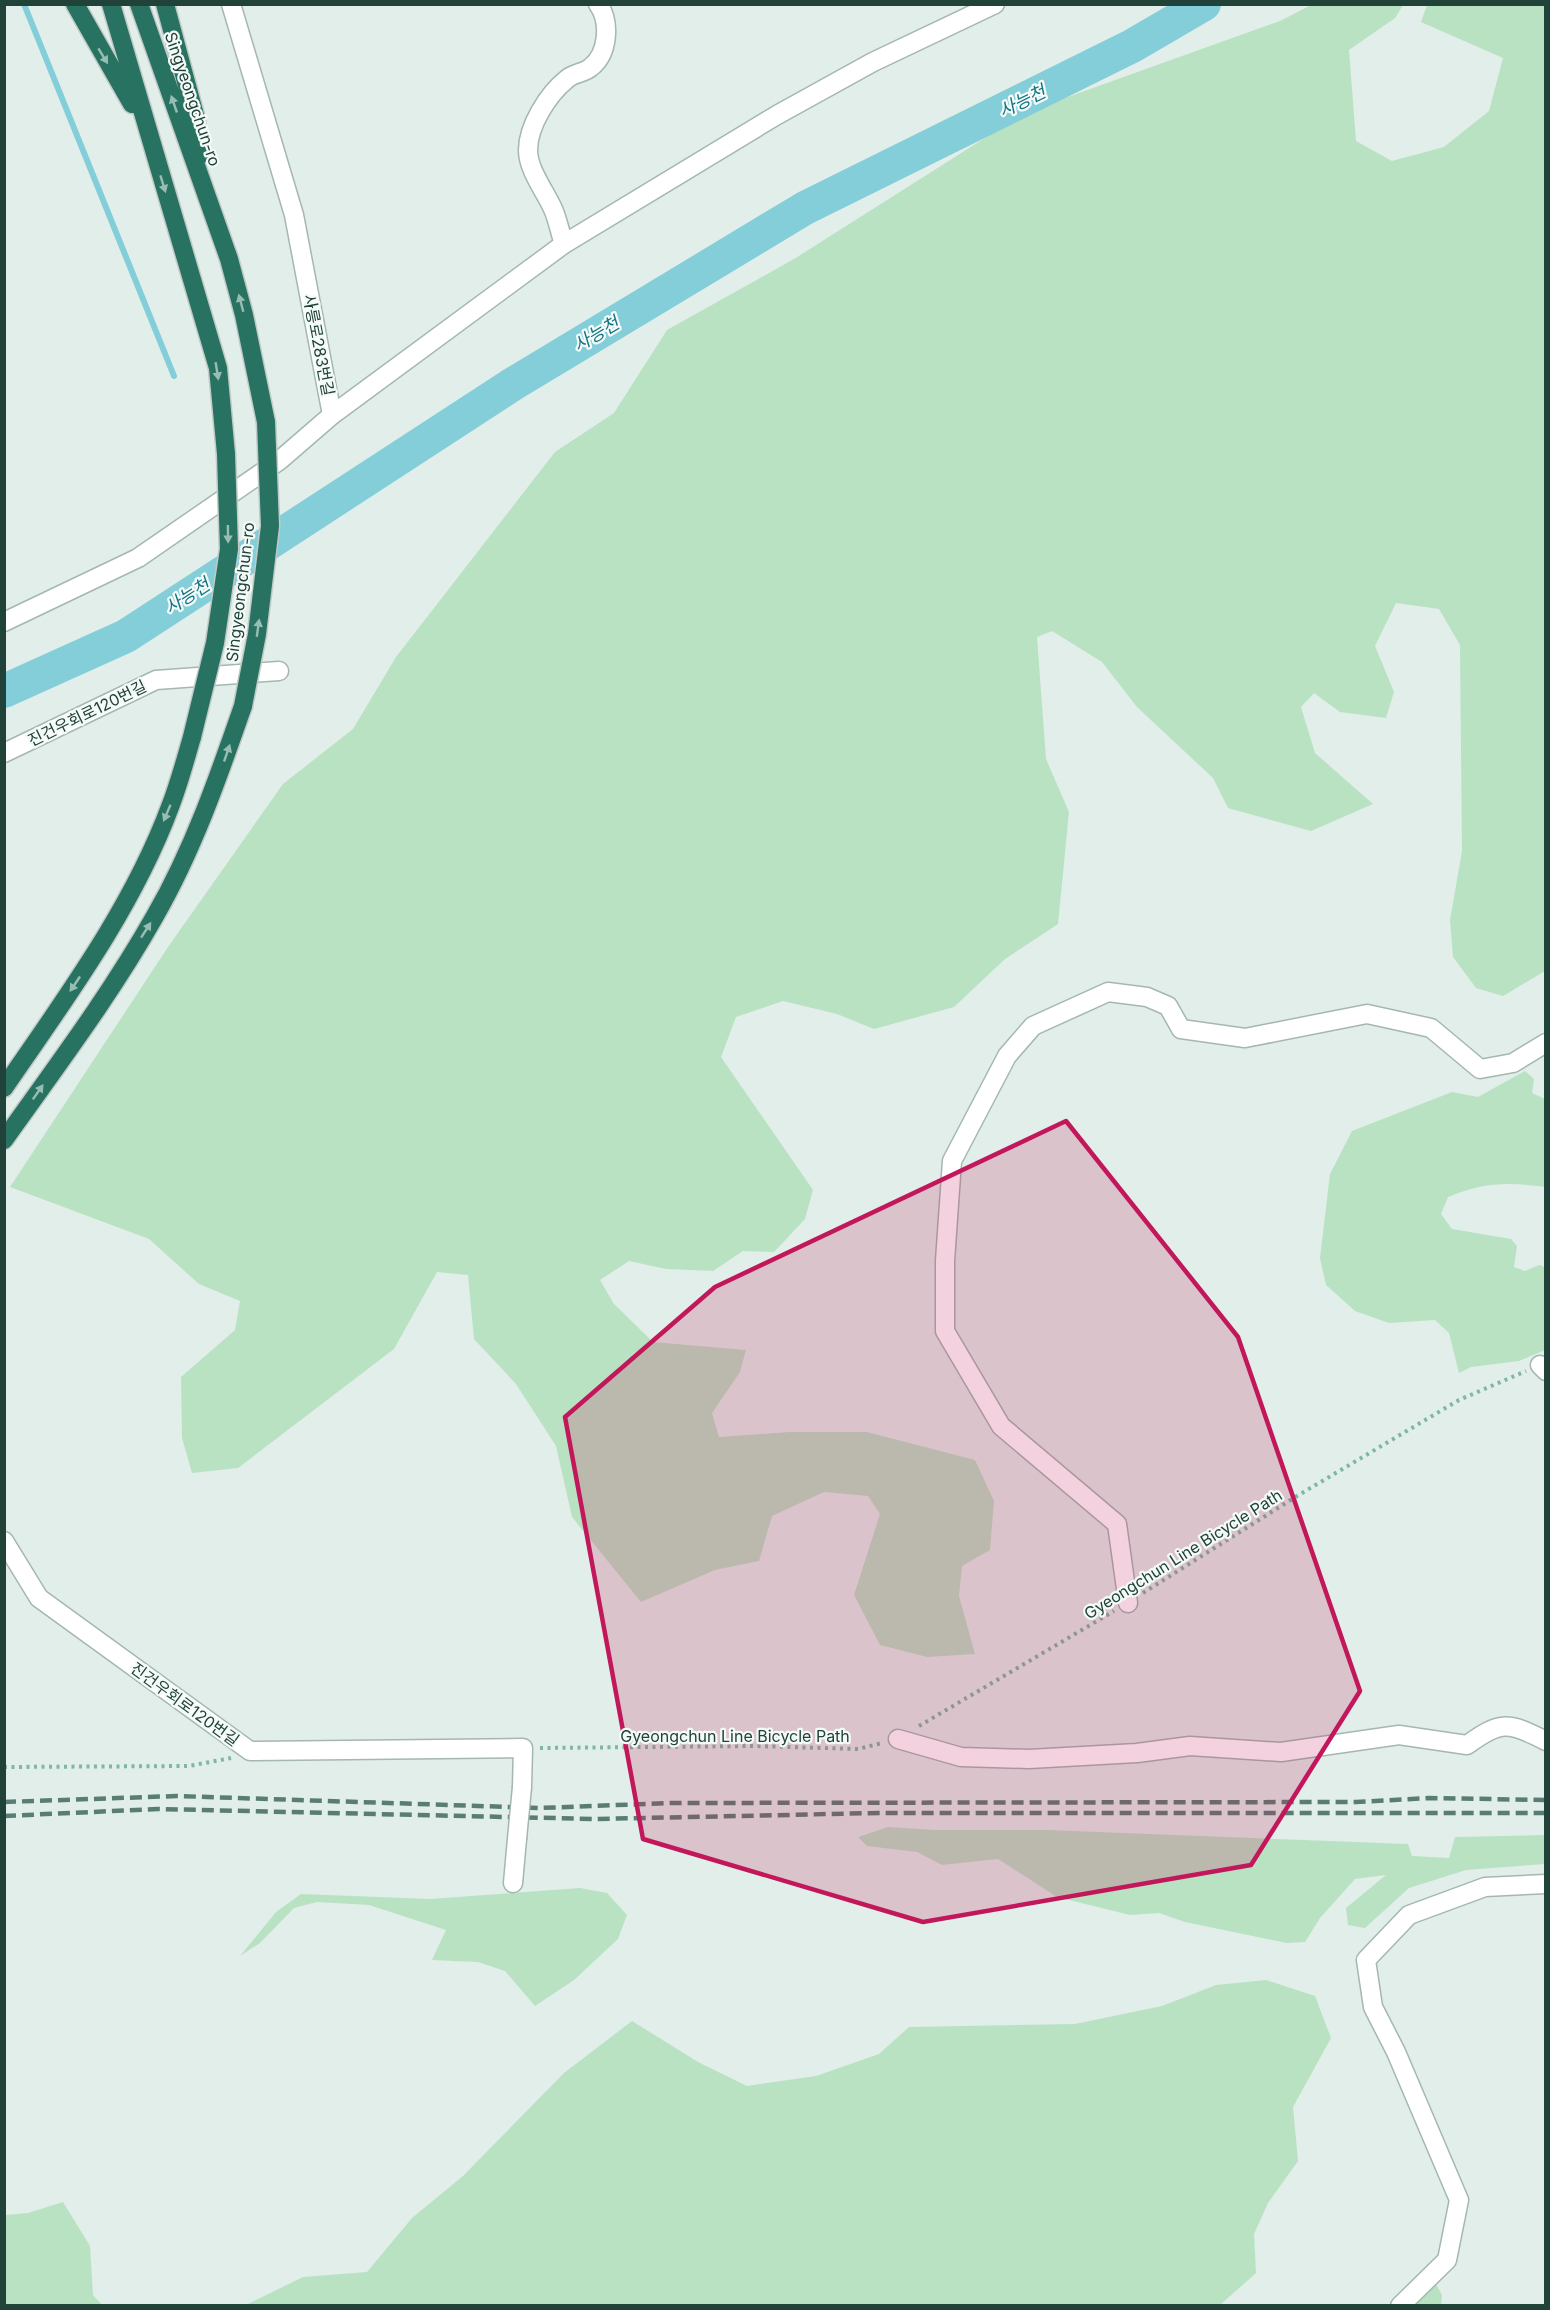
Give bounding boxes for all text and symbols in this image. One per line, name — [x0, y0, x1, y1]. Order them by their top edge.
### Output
street label: Singyeongchun-ro — [161, 29, 225, 169]
one-way arrow — [98, 48, 109, 64]
water label: 사능천 — [995, 80, 1051, 121]
one-way arrow — [168, 95, 178, 113]
one-way arrow — [159, 175, 168, 193]
street label: 사릉로283번길 — [299, 292, 339, 398]
one-way arrow — [236, 294, 245, 312]
water label: 사능천 — [569, 311, 625, 356]
one-way arrow — [213, 362, 222, 381]
street label: Singyeongchun-ro — [222, 521, 258, 663]
one-way arrow — [223, 524, 233, 543]
water label: 사능천 — [160, 572, 216, 618]
one-way arrow — [253, 618, 262, 637]
street label: 진건우회로120번길 — [24, 676, 150, 750]
one-way arrow — [222, 744, 232, 762]
one-way arrow — [162, 804, 172, 822]
one-way arrow — [141, 922, 152, 938]
one-way arrow — [70, 976, 81, 992]
one-way arrow — [32, 1084, 43, 1100]
street label: Gyeongchun Line Bicycle Path — [1080, 1485, 1286, 1623]
street label: 진건우회로120번길 — [127, 1658, 243, 1750]
street label: Gyeongchun Line Bicycle Path — [620, 1726, 850, 1746]

